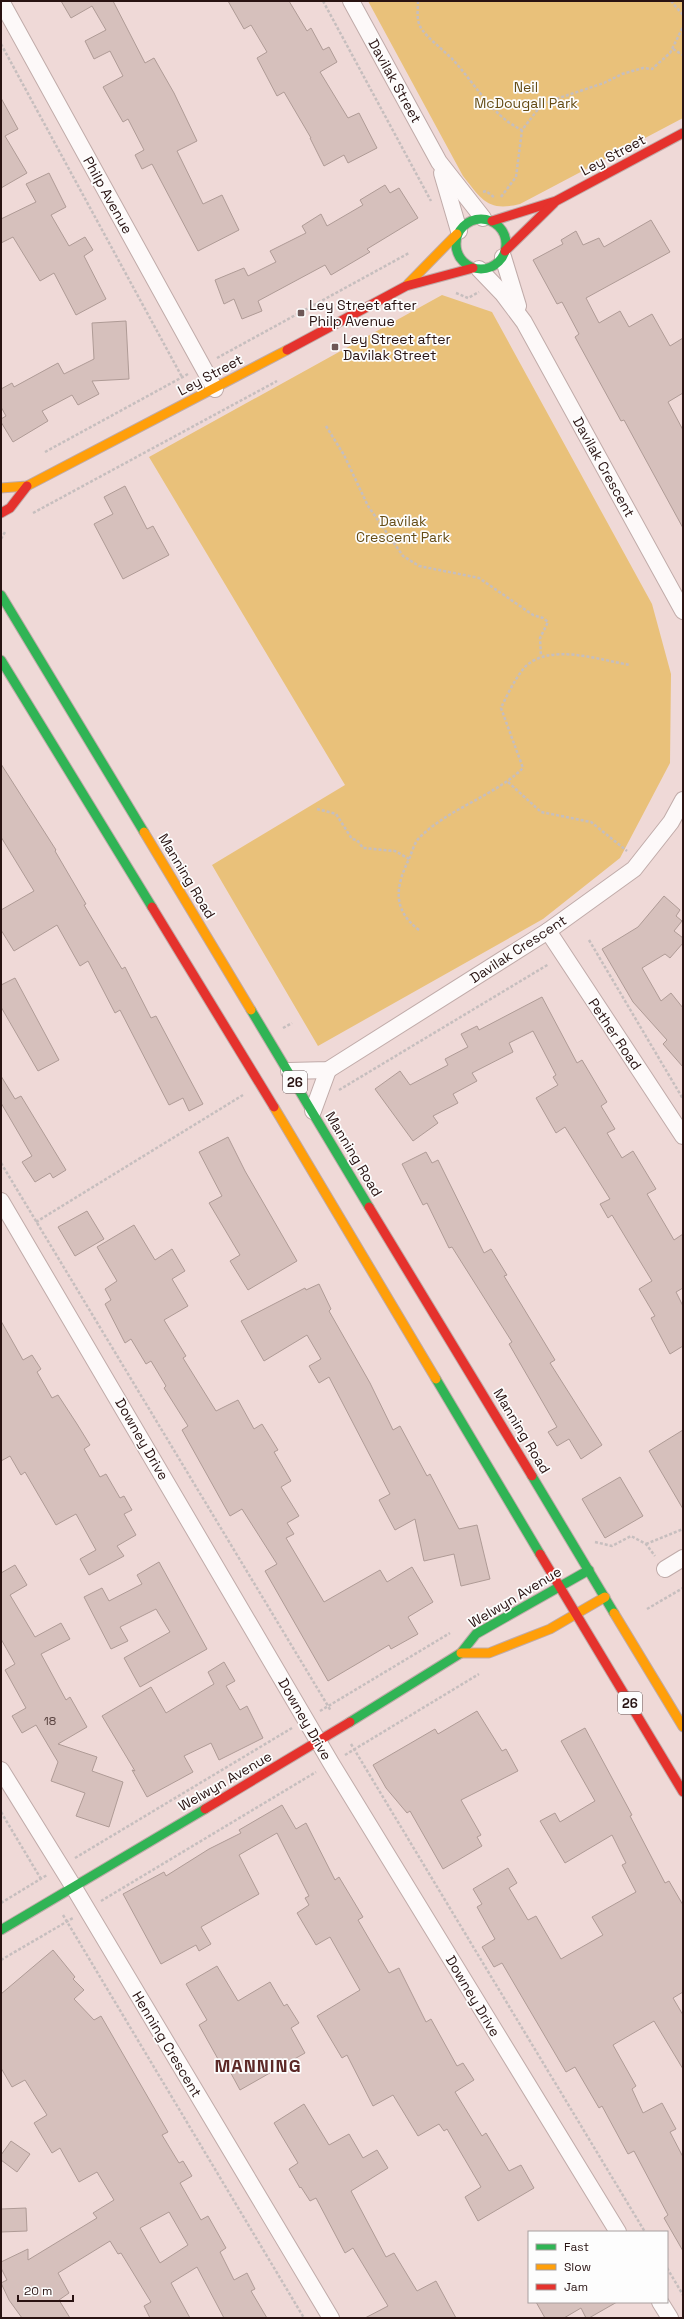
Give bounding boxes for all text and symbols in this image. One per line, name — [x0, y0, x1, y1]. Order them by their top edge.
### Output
street label: Davilak Street — [365, 36, 425, 126]
park label: Neil McDougall Park — [474, 78, 578, 112]
street label: Ley Street — [577, 130, 649, 180]
street label: Philp Avenue — [79, 153, 137, 237]
place label: Ley Street after Philp Avenue — [309, 296, 417, 330]
marker: Ley Street after Philp Avenue — [296, 308, 306, 318]
place label: Ley Street after Davilak Street — [343, 330, 451, 364]
marker: Ley Street after Davilak Street — [330, 342, 340, 352]
street label: Ley Street — [174, 350, 246, 400]
street label: Davilak Crescent — [569, 414, 639, 520]
park label: Davilak Crescent Park — [356, 512, 450, 546]
street label: Manning Road — [154, 830, 220, 922]
street label: Davilak Crescent — [466, 911, 570, 987]
street label: Pether Road — [584, 995, 646, 1073]
road number: 26 — [283, 1071, 307, 1093]
street label: Manning Road — [321, 1108, 387, 1200]
street label: Manning Road — [489, 1385, 555, 1477]
street label: Downey Drive — [111, 1395, 173, 1483]
street label: Welwyn Avenue — [465, 1562, 565, 1632]
street label: Downey Drive — [274, 1675, 336, 1763]
road number: 26 — [618, 1692, 642, 1714]
house number: 18 — [44, 1713, 56, 1729]
street label: Welwyn Avenue — [175, 1747, 275, 1815]
street label: Downey Drive — [442, 1952, 504, 2040]
street label: Henning Crescent — [128, 1988, 206, 2100]
district label: MANNING — [214, 2054, 302, 2077]
legend — [528, 2231, 668, 2303]
text: Fast — [564, 2239, 589, 2255]
text: Slow — [564, 2259, 591, 2275]
scale bar — [18, 2277, 73, 2303]
text: Jam — [564, 2279, 588, 2295]
text: 20 m — [24, 2283, 52, 2299]

